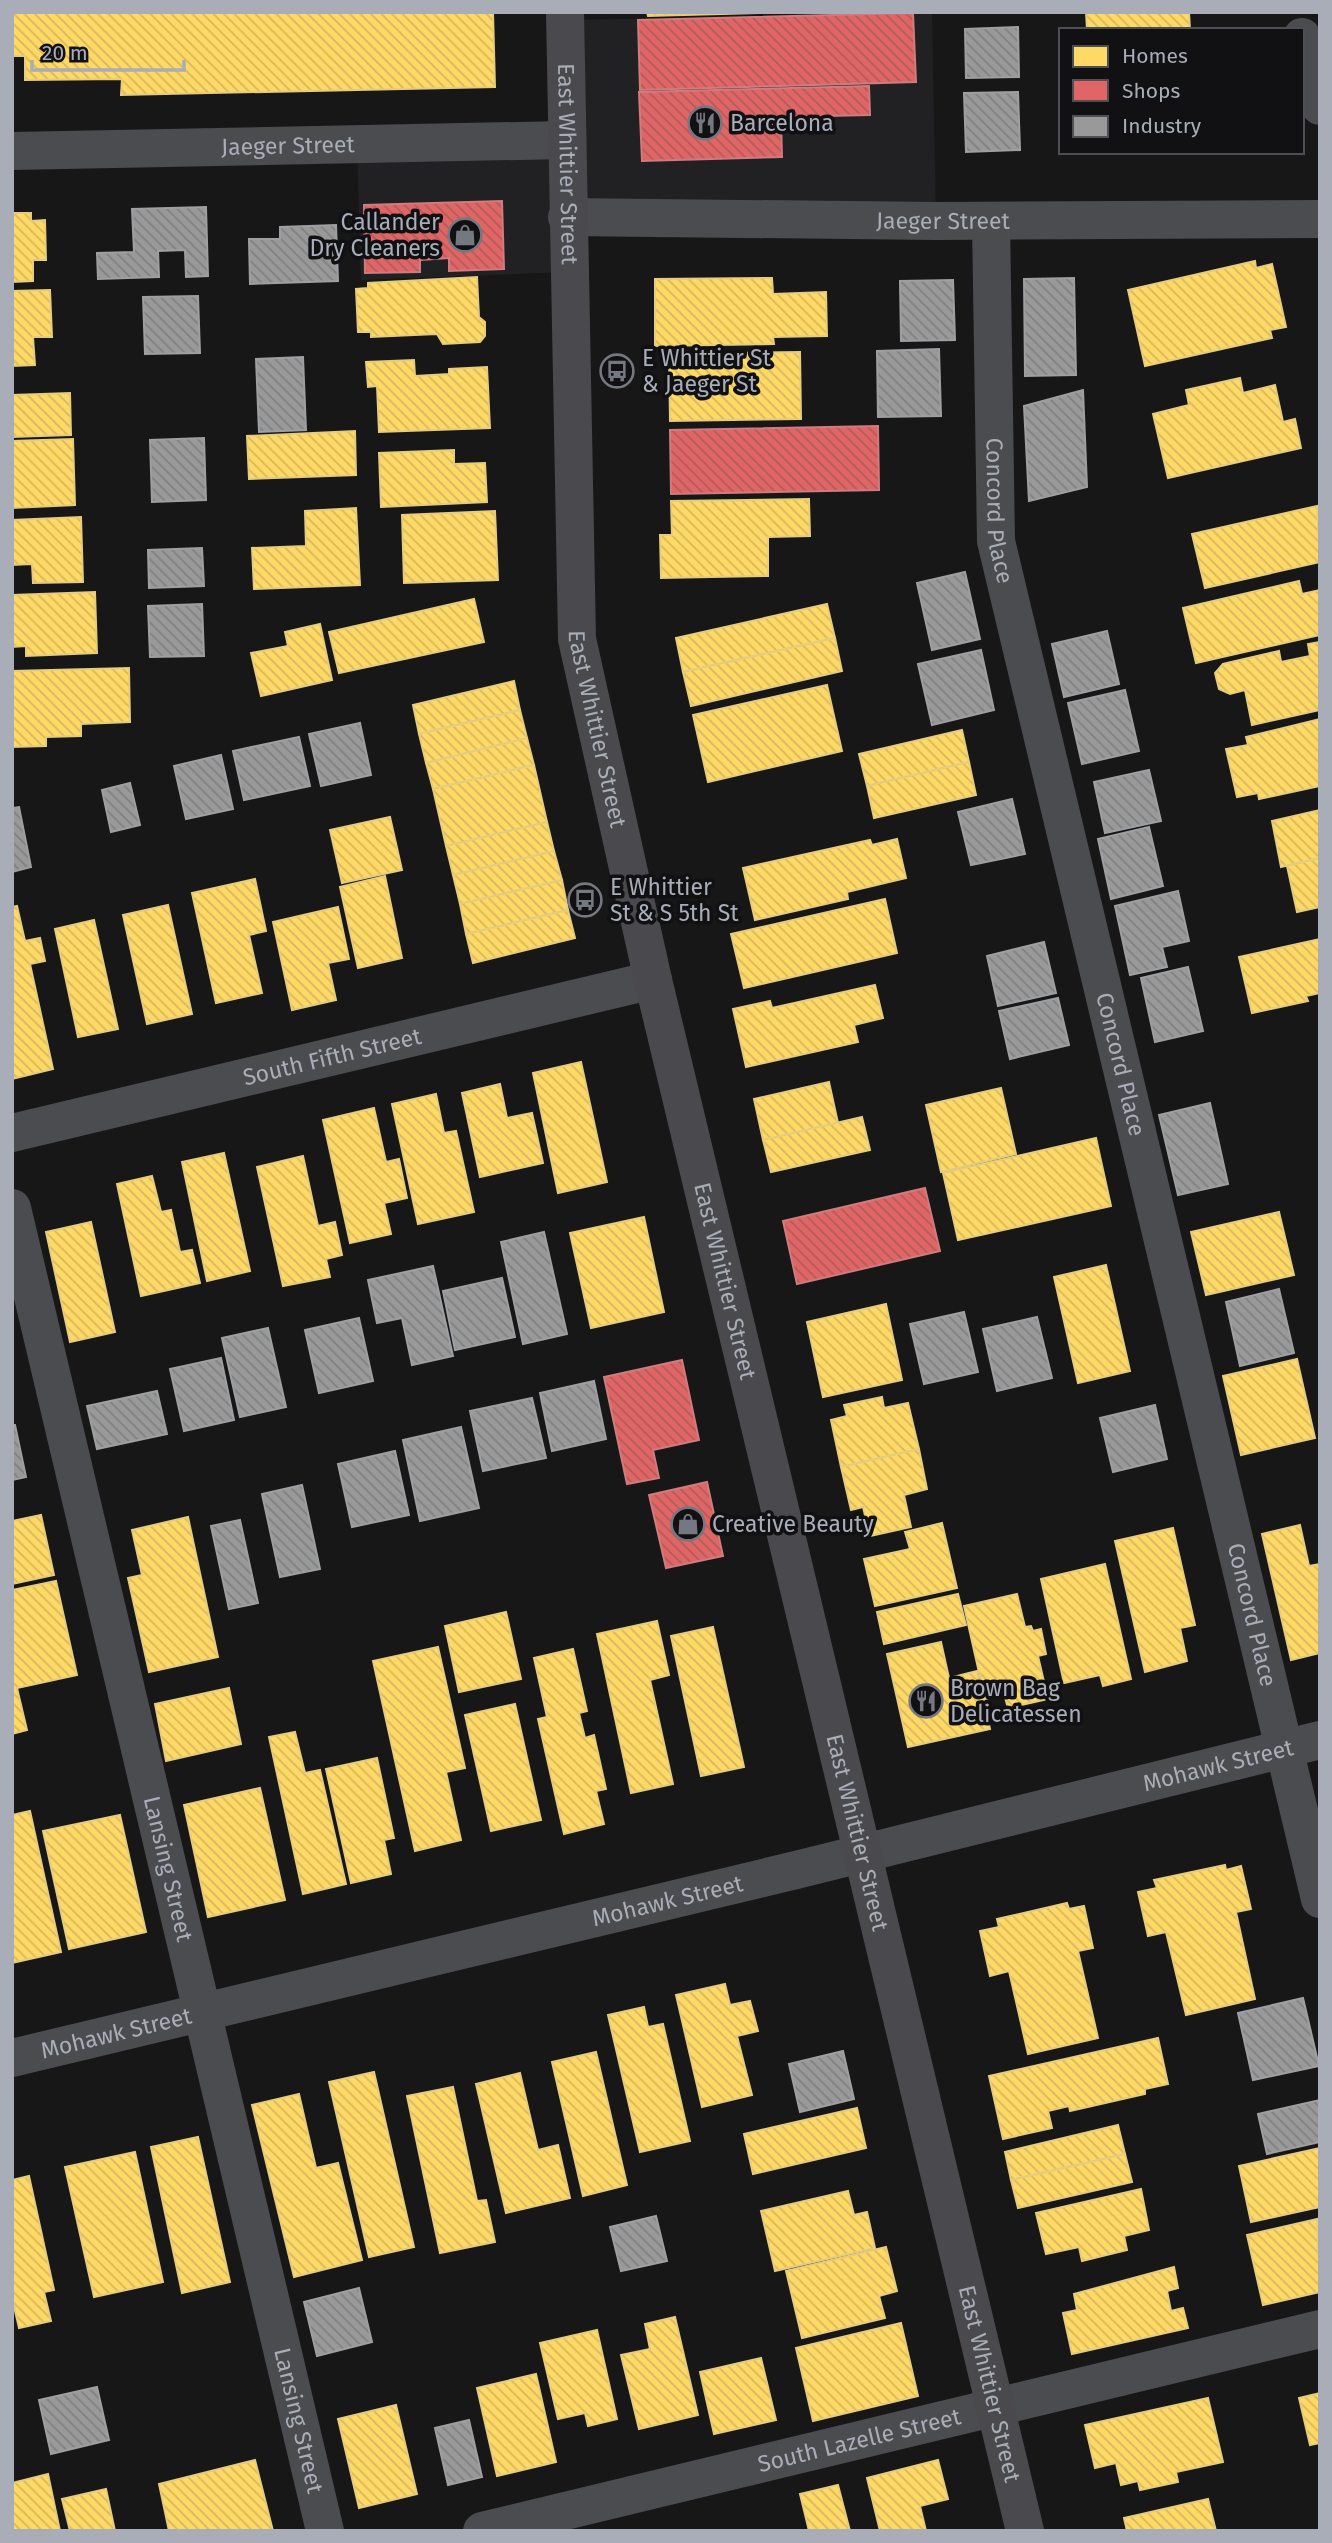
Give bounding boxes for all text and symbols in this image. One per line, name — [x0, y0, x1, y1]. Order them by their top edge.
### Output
scale bar — [32, 28, 184, 72]
legend — [1059, 28, 1304, 154]
text: 20 m — [42, 40, 88, 66]
text: Homes — [1122, 43, 1188, 69]
street label: East Whittier Street — [552, 63, 584, 266]
text: Shops — [1122, 78, 1180, 104]
restaurant icon: Barcelona — [686, 104, 724, 142]
place label: Barcelona — [730, 109, 834, 137]
text: Industry — [1122, 113, 1202, 139]
street label: Jaeger Street — [221, 130, 356, 161]
street label: Jaeger Street — [876, 206, 1011, 235]
place label: Callander Dry Cleaners — [310, 208, 440, 262]
shop icon: Callander Dry Cleaners — [446, 216, 484, 254]
place label: E Whittier St & Jaeger St — [642, 344, 771, 398]
bus stop icon: E Whittier St & Jaeger St — [598, 352, 636, 390]
street label: Concord Place — [980, 437, 1020, 586]
street label: East Whittier Street — [563, 630, 633, 831]
place label: E Whittier St & S 5th St — [610, 873, 739, 927]
bus stop icon: E Whittier St & S 5th St — [566, 881, 604, 919]
street label: Concord Place — [1090, 990, 1151, 1139]
street label: South Fifth Street — [240, 1022, 425, 1091]
street label: East Whittier Street — [688, 1180, 762, 1383]
shop icon: Creative Beauty — [669, 1505, 707, 1543]
place label: Creative Beauty — [712, 1510, 875, 1538]
street label: Concord Place — [1222, 1540, 1283, 1689]
place label: Brown Bag Delicatessen — [950, 1674, 1082, 1728]
restaurant icon: Brown Bag Delicatessen — [907, 1682, 945, 1720]
street label: East Whittier Street — [820, 1731, 895, 1934]
street label: Mohawk Street — [1140, 1733, 1297, 1797]
street label: Lansing Street — [138, 1793, 199, 1945]
street label: Mohawk Street — [589, 1869, 746, 1932]
street label: Mohawk Street — [38, 2001, 195, 2065]
street label: East Whittier Street — [953, 2282, 1027, 2486]
street label: Lansing Street — [268, 2345, 330, 2497]
street label: South Lazelle Street — [755, 2402, 964, 2478]

